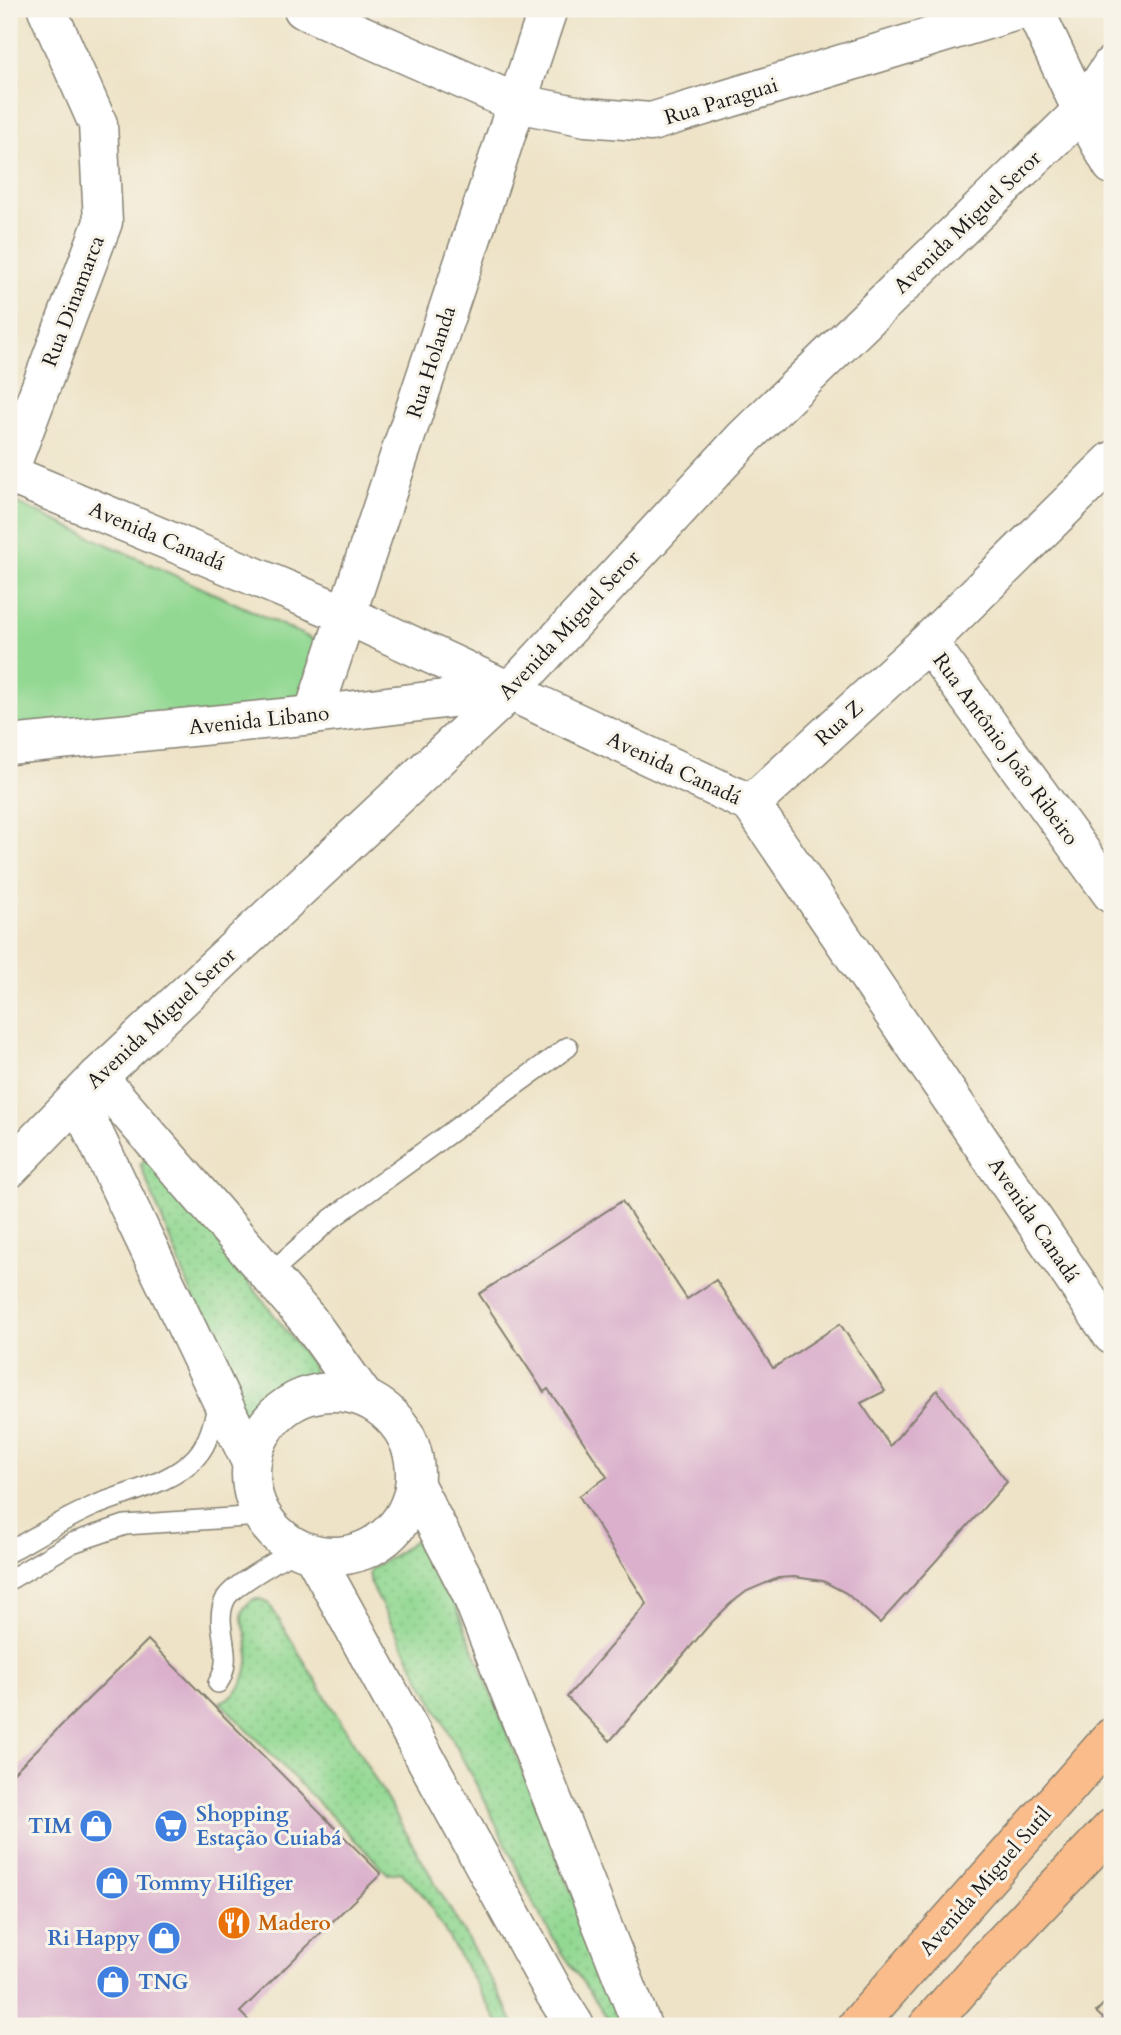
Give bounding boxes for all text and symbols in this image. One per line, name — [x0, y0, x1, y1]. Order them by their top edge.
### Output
street label: Rua Paraguai — [661, 70, 782, 132]
street label: Avenida Miguel Seror — [887, 144, 1048, 301]
street label: Rua Dinamarca — [35, 232, 112, 371]
street label: Rua Holanda — [400, 302, 463, 422]
street label: Avenida Canadá — [84, 495, 229, 578]
street label: Avenida Miguel Seror — [492, 544, 647, 707]
street label: Rua Antônio João Ribeiro — [926, 647, 1085, 851]
street label: Rua Z — [809, 694, 870, 753]
street label: Avenida Libano — [187, 699, 331, 742]
street label: Avenida Canadá — [602, 725, 746, 812]
street label: Avenida Miguel Seror — [80, 941, 243, 1095]
street label: Avenida Canadá — [981, 1152, 1086, 1289]
place label: Shopping Estação Cuiabá — [196, 1800, 342, 1853]
street label: Avenida Miguel Sutil — [913, 1801, 1058, 1962]
shop icon: TIM — [77, 1807, 115, 1845]
supermarket icon: Shopping Estação Cuiabá — [152, 1807, 190, 1845]
place label: TIM — [28, 1812, 72, 1841]
shop icon: Tommy Hilfiger — [93, 1864, 131, 1902]
place label: Tommy Hilfiger — [136, 1869, 293, 1898]
restaurant icon: Madero — [215, 1904, 253, 1942]
place label: Madero — [258, 1909, 331, 1938]
shop icon: Ri Happy — [145, 1919, 183, 1957]
place label: Ri Happy — [47, 1924, 140, 1953]
shop icon: TNG — [94, 1963, 132, 2001]
place label: TNG — [138, 1968, 189, 1997]

